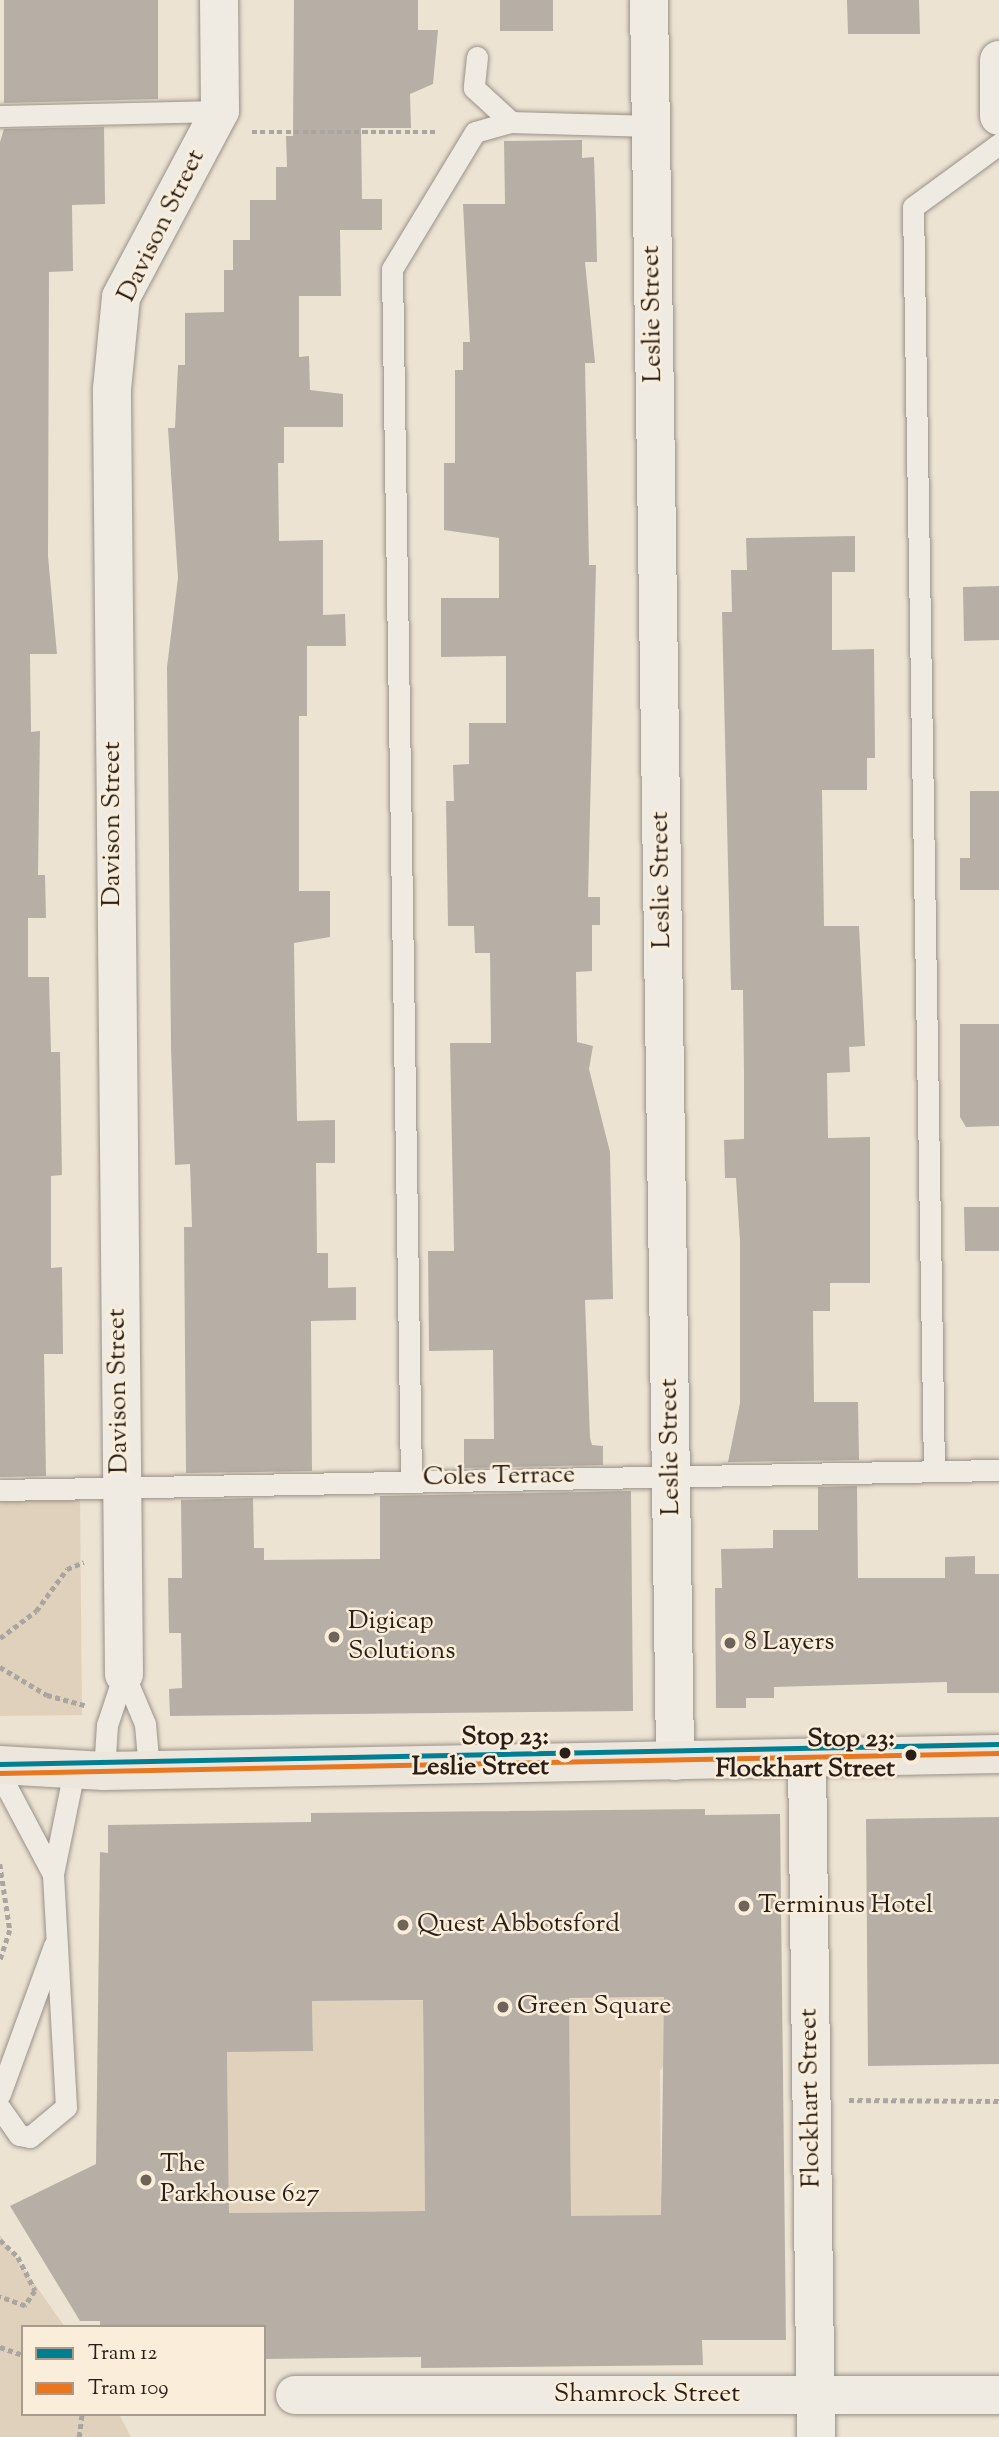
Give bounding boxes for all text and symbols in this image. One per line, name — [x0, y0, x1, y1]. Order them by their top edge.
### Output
street label: Davison Street — [112, 145, 212, 307]
street label: Leslie Street — [636, 245, 670, 383]
street label: Davison Street — [97, 741, 129, 907]
street label: Leslie Street — [645, 811, 679, 949]
street label: Davison Street — [102, 1308, 136, 1474]
street label: Leslie Street — [654, 1378, 688, 1516]
street label: Coles Terrace — [423, 1460, 575, 1494]
place label: Digicap Solutions — [348, 1606, 456, 1668]
place label: 8 Layers — [744, 1627, 834, 1659]
marker: Digicap Solutions — [326, 1629, 342, 1645]
marker: 8 Layers — [722, 1635, 738, 1651]
place label: Stop 23: Leslie Street — [412, 1722, 549, 1784]
place label: Stop 23: Flockhart Street — [715, 1724, 895, 1786]
marker: Stop 23: Leslie Street — [555, 1743, 575, 1763]
marker: Stop 23: Flockhart Street — [901, 1745, 921, 1765]
place label: Terminus Hotel — [758, 1890, 933, 1922]
marker: Terminus Hotel — [736, 1898, 752, 1914]
place label: Quest Abbotsford — [417, 1909, 620, 1941]
marker: Quest Abbotsford — [395, 1917, 411, 1933]
place label: Green Square — [517, 1991, 671, 2023]
marker: Green Square — [495, 1999, 511, 2015]
street label: Flockhart Street — [794, 2008, 828, 2188]
place label: The Parkhouse 627 — [160, 2149, 320, 2210]
marker: The Parkhouse 627 — [138, 2172, 154, 2188]
legend — [21, 2325, 266, 2416]
text: Tram 12 — [88, 2339, 157, 2369]
text: Tram 109 — [88, 2374, 169, 2404]
street label: Shamrock Street — [554, 2379, 740, 2411]

